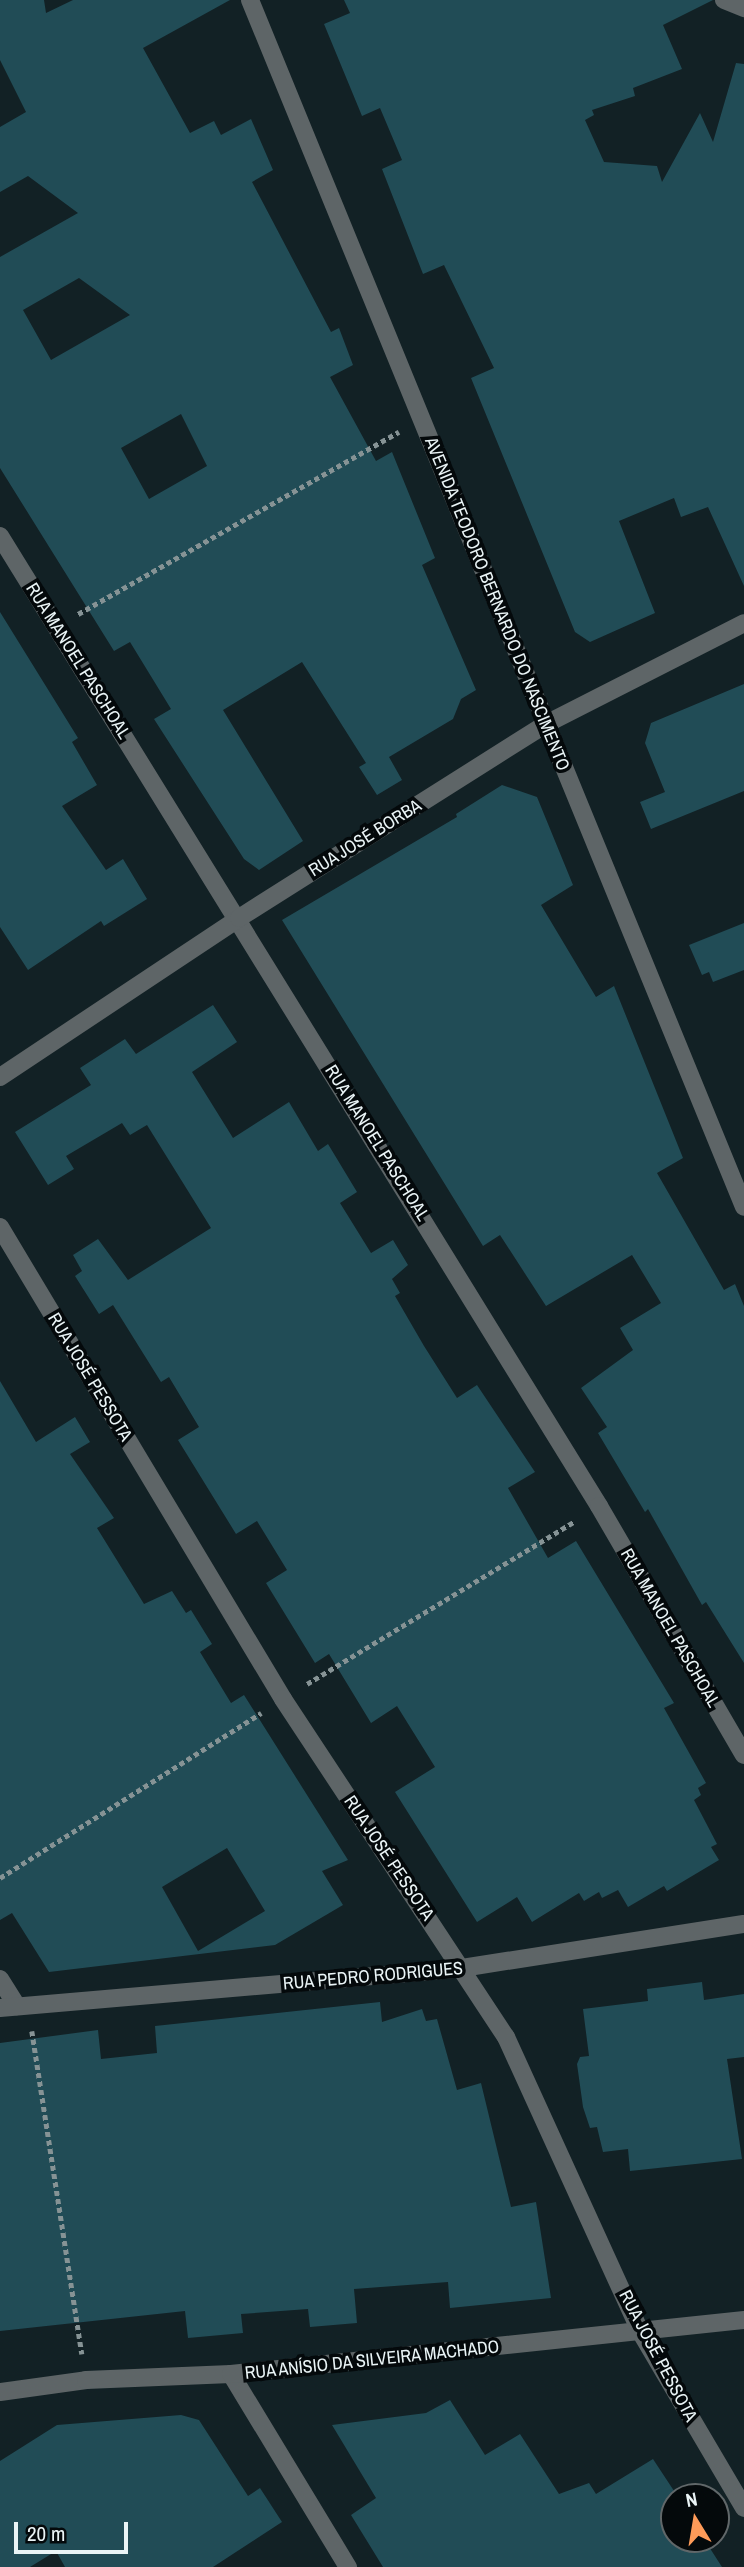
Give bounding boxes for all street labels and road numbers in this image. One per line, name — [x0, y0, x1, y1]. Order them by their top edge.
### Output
street label: AVENIDA TEODORO BERNARDO DO NASCIMENTO — [420, 434, 574, 774]
street label: RUA MANOEL PASCHOAL — [21, 579, 135, 743]
street label: RUA JOSÉ BORBA — [304, 795, 426, 881]
street label: RUA MANOEL PASCHOAL — [320, 1061, 434, 1225]
street label: RUA JOSÉ PESSOTA — [43, 1309, 137, 1445]
street label: RUA MANOEL PASCHOAL — [615, 1544, 725, 1712]
street label: RUA JOSÉ PESSOTA — [339, 1791, 439, 1925]
street label: RUA PEDRO RODRIGUES — [282, 1957, 464, 1995]
street label: RUA JOSÉ PESSOTA — [614, 2286, 702, 2426]
street label: RUA ANÍSIO DA SILVEIRA MACHADO — [242, 2336, 502, 2384]

